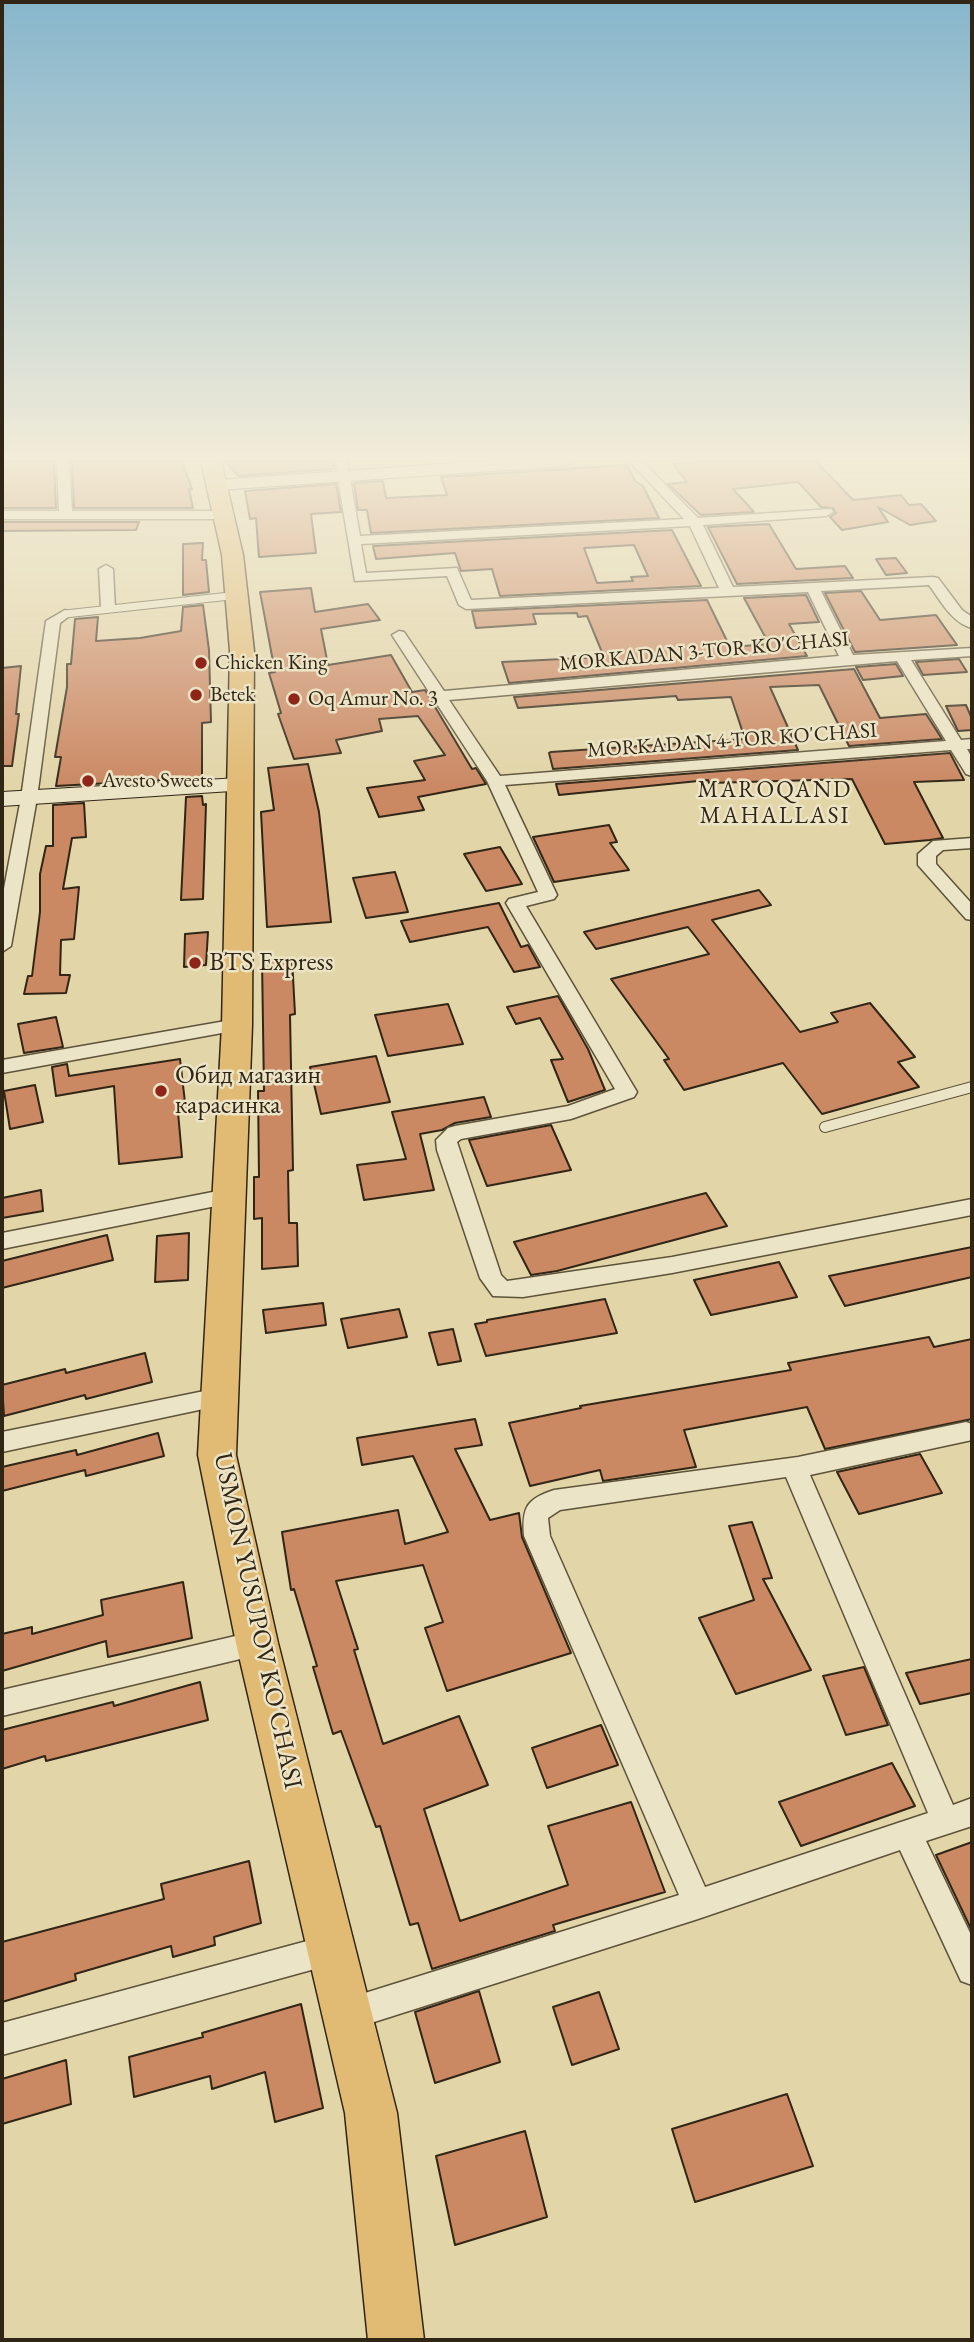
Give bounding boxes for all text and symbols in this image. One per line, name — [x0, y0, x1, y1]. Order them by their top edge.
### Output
street label: MORKADAN 3-TOR KO'CHASI — [558, 627, 850, 677]
place label: Chicken King — [215, 650, 327, 676]
marker: Chicken King — [193, 655, 209, 671]
place label: Betek — [210, 682, 255, 708]
place label: Oq Amur No. 3 — [308, 686, 438, 712]
marker: Betek — [188, 687, 204, 703]
marker: Oq Amur No. 3 — [286, 691, 302, 707]
street label: MORKADAN 4-TOR KO'CHASI — [586, 718, 878, 764]
place label: Avesto Sweets — [102, 768, 213, 794]
marker: Avesto Sweets — [80, 773, 96, 789]
district label: MAROQAND MAHALLASI — [699, 777, 851, 831]
place label: BTS Express — [209, 947, 333, 979]
marker: BTS Express — [187, 955, 203, 971]
place label: Обид магазин карасинка — [175, 1060, 321, 1122]
marker: Обид магазин карасинка — [153, 1083, 169, 1099]
street label: USMON YUSUPOV KO'CHASI — [206, 1450, 308, 1792]

